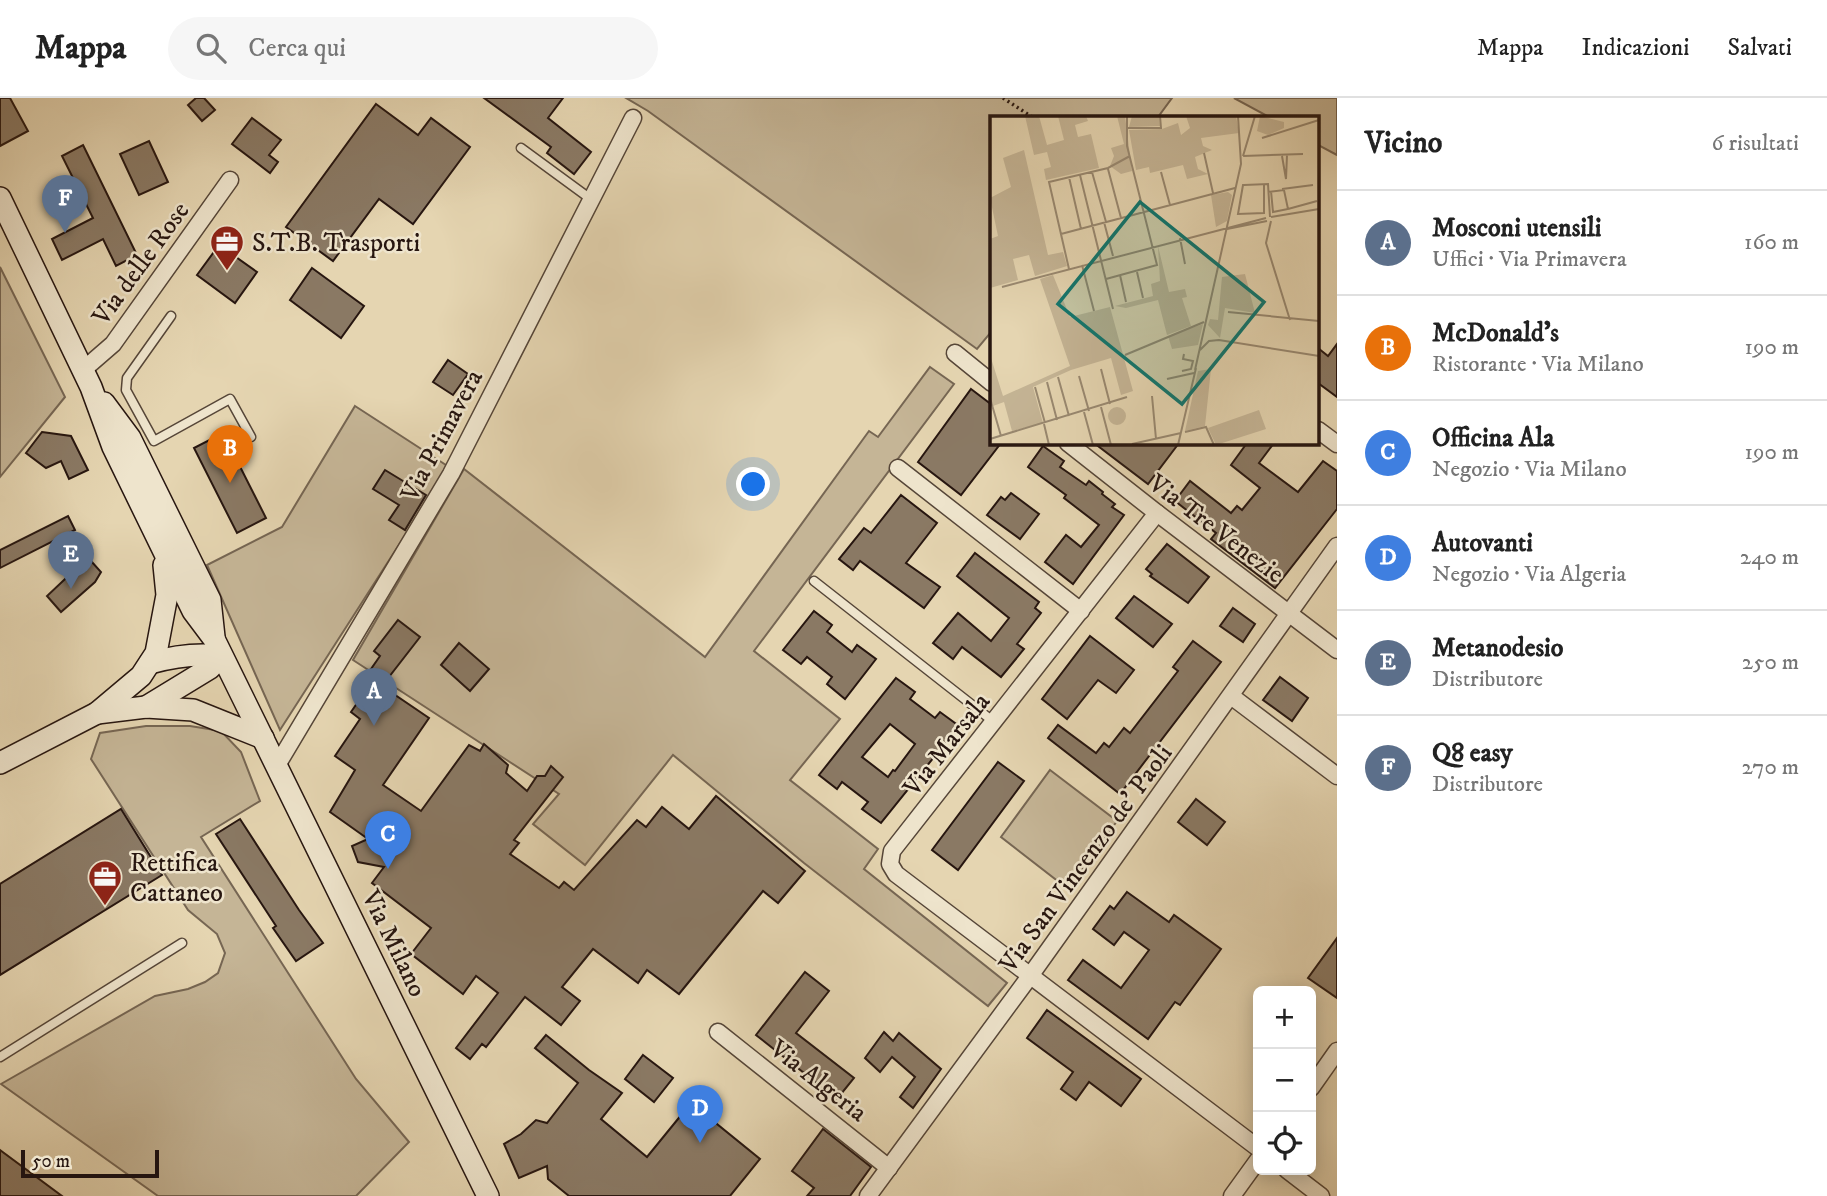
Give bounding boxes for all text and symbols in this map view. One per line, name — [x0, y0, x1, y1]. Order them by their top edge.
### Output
search box — [168, 17, 658, 80]
text: Mappa — [35, 28, 126, 69]
icon: search — [192, 29, 230, 67]
text: Cerca qui — [248, 32, 346, 65]
text: Mappa — [1477, 33, 1544, 63]
text: Indicazioni — [1582, 33, 1690, 63]
text: Salvati — [1728, 33, 1792, 63]
inset map — [990, 116, 1320, 444]
text: Vicino — [1365, 125, 1442, 162]
text: 6 risultati — [1712, 129, 1799, 158]
pin: F — [42, 175, 88, 233]
street label: Via delle Rose — [85, 196, 197, 333]
text: Mosconi utensili — [1432, 212, 1602, 245]
office icon: S.T.B. Trasporti — [208, 223, 246, 272]
place label: S.T.B. Trasporti — [252, 227, 420, 260]
text: A — [1381, 228, 1395, 257]
text: 160 m — [1744, 228, 1799, 257]
text: Uffici · Via Primavera — [1432, 245, 1627, 274]
text: McDonald's — [1432, 317, 1559, 350]
text: B — [1381, 333, 1395, 362]
text: 190 m — [1745, 333, 1799, 362]
text: Ristorante · Via Milano — [1432, 350, 1644, 379]
street label: Via Primavera — [393, 364, 491, 508]
text: Officina Ala — [1432, 422, 1554, 455]
pin: B — [207, 425, 253, 483]
text: C — [1380, 438, 1396, 467]
text: 190 m — [1745, 438, 1799, 467]
text: Negozio · Via Milano — [1432, 455, 1627, 484]
your location — [736, 467, 770, 501]
street label: Via Tre Venezie — [1141, 467, 1291, 591]
text: Autovanti — [1432, 527, 1533, 560]
pin: E — [48, 531, 94, 589]
text: D — [1379, 543, 1397, 572]
text: 240 m — [1740, 543, 1799, 572]
text: Negozio · Via Algeria — [1432, 560, 1626, 589]
text: Metanodesio — [1432, 632, 1563, 665]
text: E — [1380, 648, 1396, 677]
text: 250 m — [1742, 648, 1799, 677]
text: Distributore — [1432, 665, 1543, 694]
pin: A — [351, 668, 397, 726]
street label: Via Marsala — [896, 686, 998, 804]
text: Q8 easy — [1432, 737, 1513, 770]
street label: Via San Vincenzo de' Paoli — [992, 738, 1180, 980]
text: F — [1381, 753, 1395, 782]
text: 270 m — [1742, 753, 1799, 782]
text: Distributore — [1432, 770, 1543, 799]
pin: C — [365, 811, 411, 869]
place label: Rettifica Cattaneo — [130, 847, 223, 910]
office icon: Rettifica Cattaneo — [86, 858, 124, 907]
street label: Via Milano — [353, 884, 434, 1003]
map controls — [1253, 986, 1316, 1175]
button: + — [1253, 986, 1316, 1049]
street label: Via Algeria — [762, 1032, 873, 1130]
button: − — [1253, 1049, 1316, 1112]
pin: D — [677, 1085, 723, 1143]
button: locate — [1253, 1112, 1316, 1175]
scale bar — [21, 1147, 159, 1179]
text: 50 m — [32, 1150, 70, 1173]

